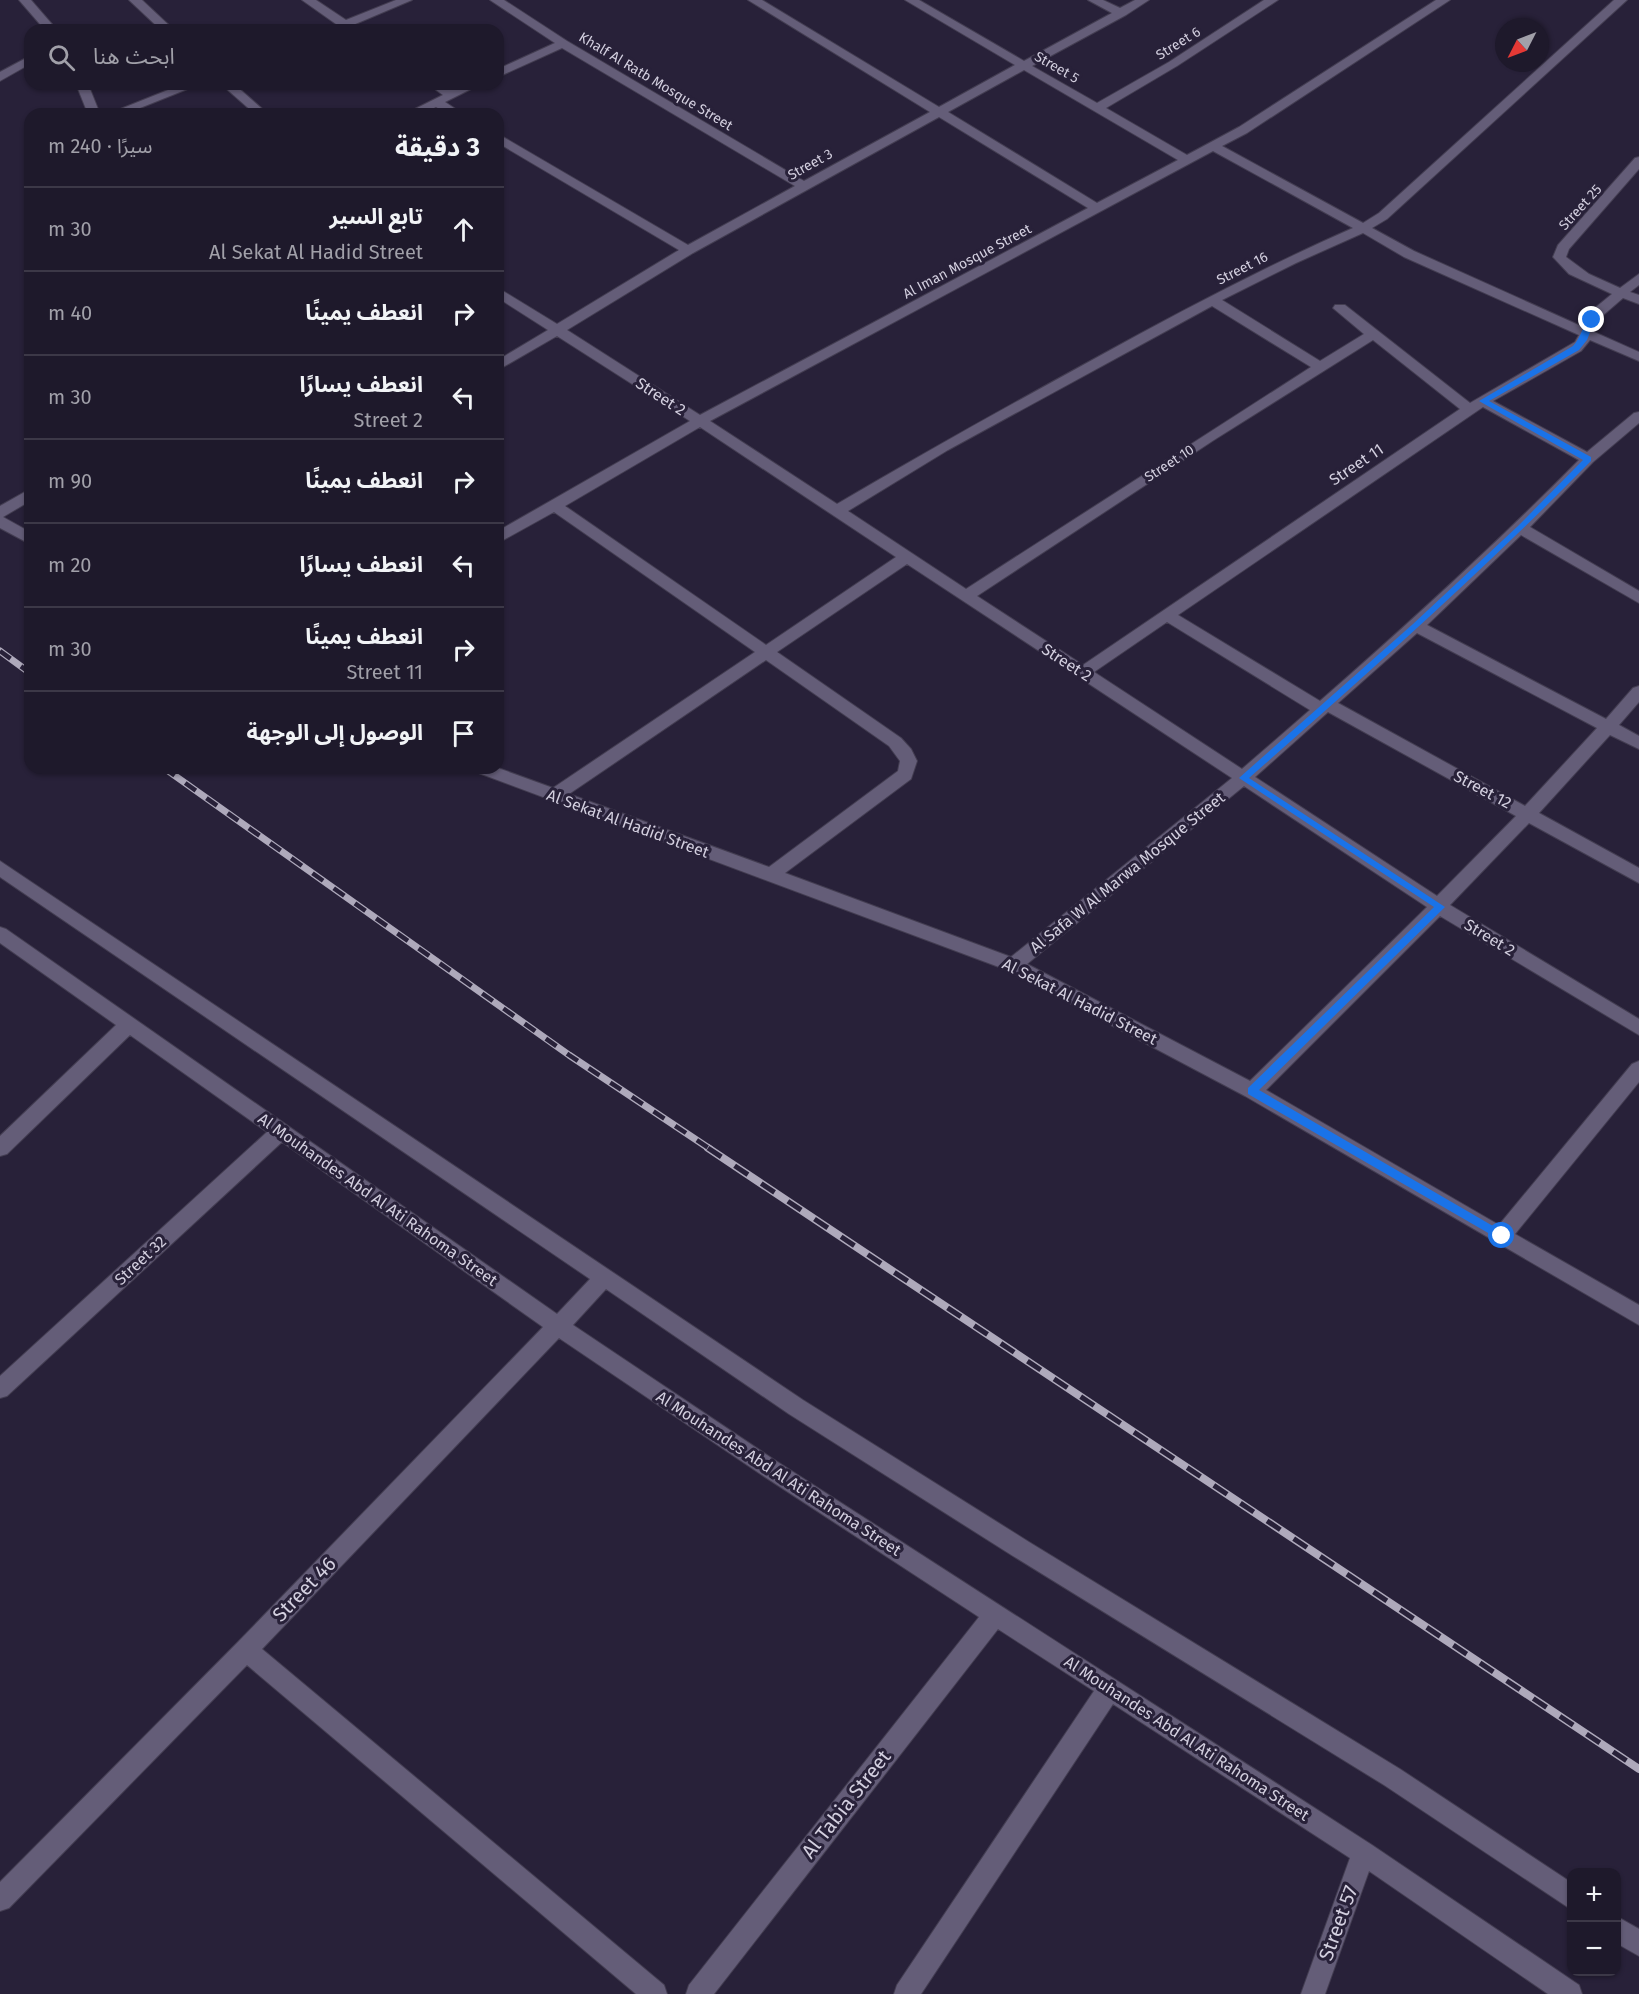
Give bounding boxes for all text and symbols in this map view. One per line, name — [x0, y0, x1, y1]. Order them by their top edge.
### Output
north arrow — [1495, 18, 1549, 72]
street label: Street 6 — [1153, 23, 1204, 64]
search box — [24, 24, 504, 90]
street label: Khalf Al Ratb Mosque Street — [576, 29, 737, 135]
icon: search — [45, 41, 78, 74]
text: ابحث هنا — [93, 43, 175, 70]
street label: Street 5 — [1031, 48, 1082, 87]
text: 3 دقيقة — [395, 132, 480, 163]
text: سيرًا · 240 m — [48, 134, 152, 158]
street label: Street 3 — [785, 145, 836, 184]
street label: Street 25 — [1555, 181, 1605, 234]
text: تابع السير — [330, 203, 423, 230]
icon: ahead — [447, 213, 480, 246]
text: 30 m — [48, 217, 92, 241]
street label: Al Iman Mosque Street — [900, 220, 1035, 303]
text: Al Sekat Al Hadid Street — [209, 240, 423, 264]
street label: Street 16 — [1214, 248, 1271, 289]
icon: right — [447, 297, 480, 330]
text: انعطف يمينًا — [305, 299, 423, 326]
text: 40 m — [48, 301, 92, 325]
route end — [1578, 306, 1604, 332]
text: انعطف يسارًا — [300, 371, 423, 398]
street label: Street 2 — [632, 373, 689, 420]
icon: left — [447, 381, 480, 414]
text: 30 m — [48, 385, 92, 409]
text: Street 2 — [354, 408, 423, 432]
street label: Street 11 — [1326, 439, 1387, 489]
street label: Street 10 — [1141, 441, 1197, 486]
icon: right — [447, 465, 480, 498]
text: انعطف يمينًا — [305, 467, 423, 494]
text: 90 m — [48, 469, 92, 493]
icon: left — [447, 549, 480, 582]
text: انعطف يسارًا — [300, 551, 423, 578]
text: 20 m — [48, 553, 92, 577]
text: انعطف يمينًا — [305, 623, 423, 650]
icon: right — [447, 633, 480, 666]
text: 30 m — [48, 637, 92, 661]
street label: Street 2 — [1038, 639, 1095, 686]
text: Street 11 — [346, 660, 423, 684]
icon: arrive — [447, 717, 480, 750]
text: الوصول إلى الوجهة — [246, 719, 423, 746]
street label: Street 12 — [1451, 766, 1515, 813]
street label: Al Sekat Al Hadid Street — [544, 785, 712, 862]
street label: Al Safa W Al Marwa Mosque Street — [1026, 788, 1229, 957]
street label: Street 2 — [1461, 915, 1519, 960]
street label: Al Sekat Al Hadid Street — [999, 954, 1161, 1049]
street label: Al Mouhandes Abd Al Ati Rahoma Street — [254, 1109, 501, 1290]
route start — [1488, 1222, 1514, 1248]
street label: Street 32 — [111, 1232, 170, 1289]
street label: Al Mouhandes Abd Al Ati Rahoma Street — [653, 1387, 905, 1560]
street label: Street 46 — [267, 1552, 341, 1626]
street label: Al Mouhandes Abd Al Ati Rahoma Street — [1061, 1652, 1313, 1825]
street label: Al Tabia Street — [796, 1744, 896, 1863]
map controls — [1567, 1868, 1621, 1976]
button: + — [1567, 1868, 1621, 1922]
street label: Street 57 — [1313, 1882, 1363, 1964]
button: − — [1567, 1922, 1621, 1976]

